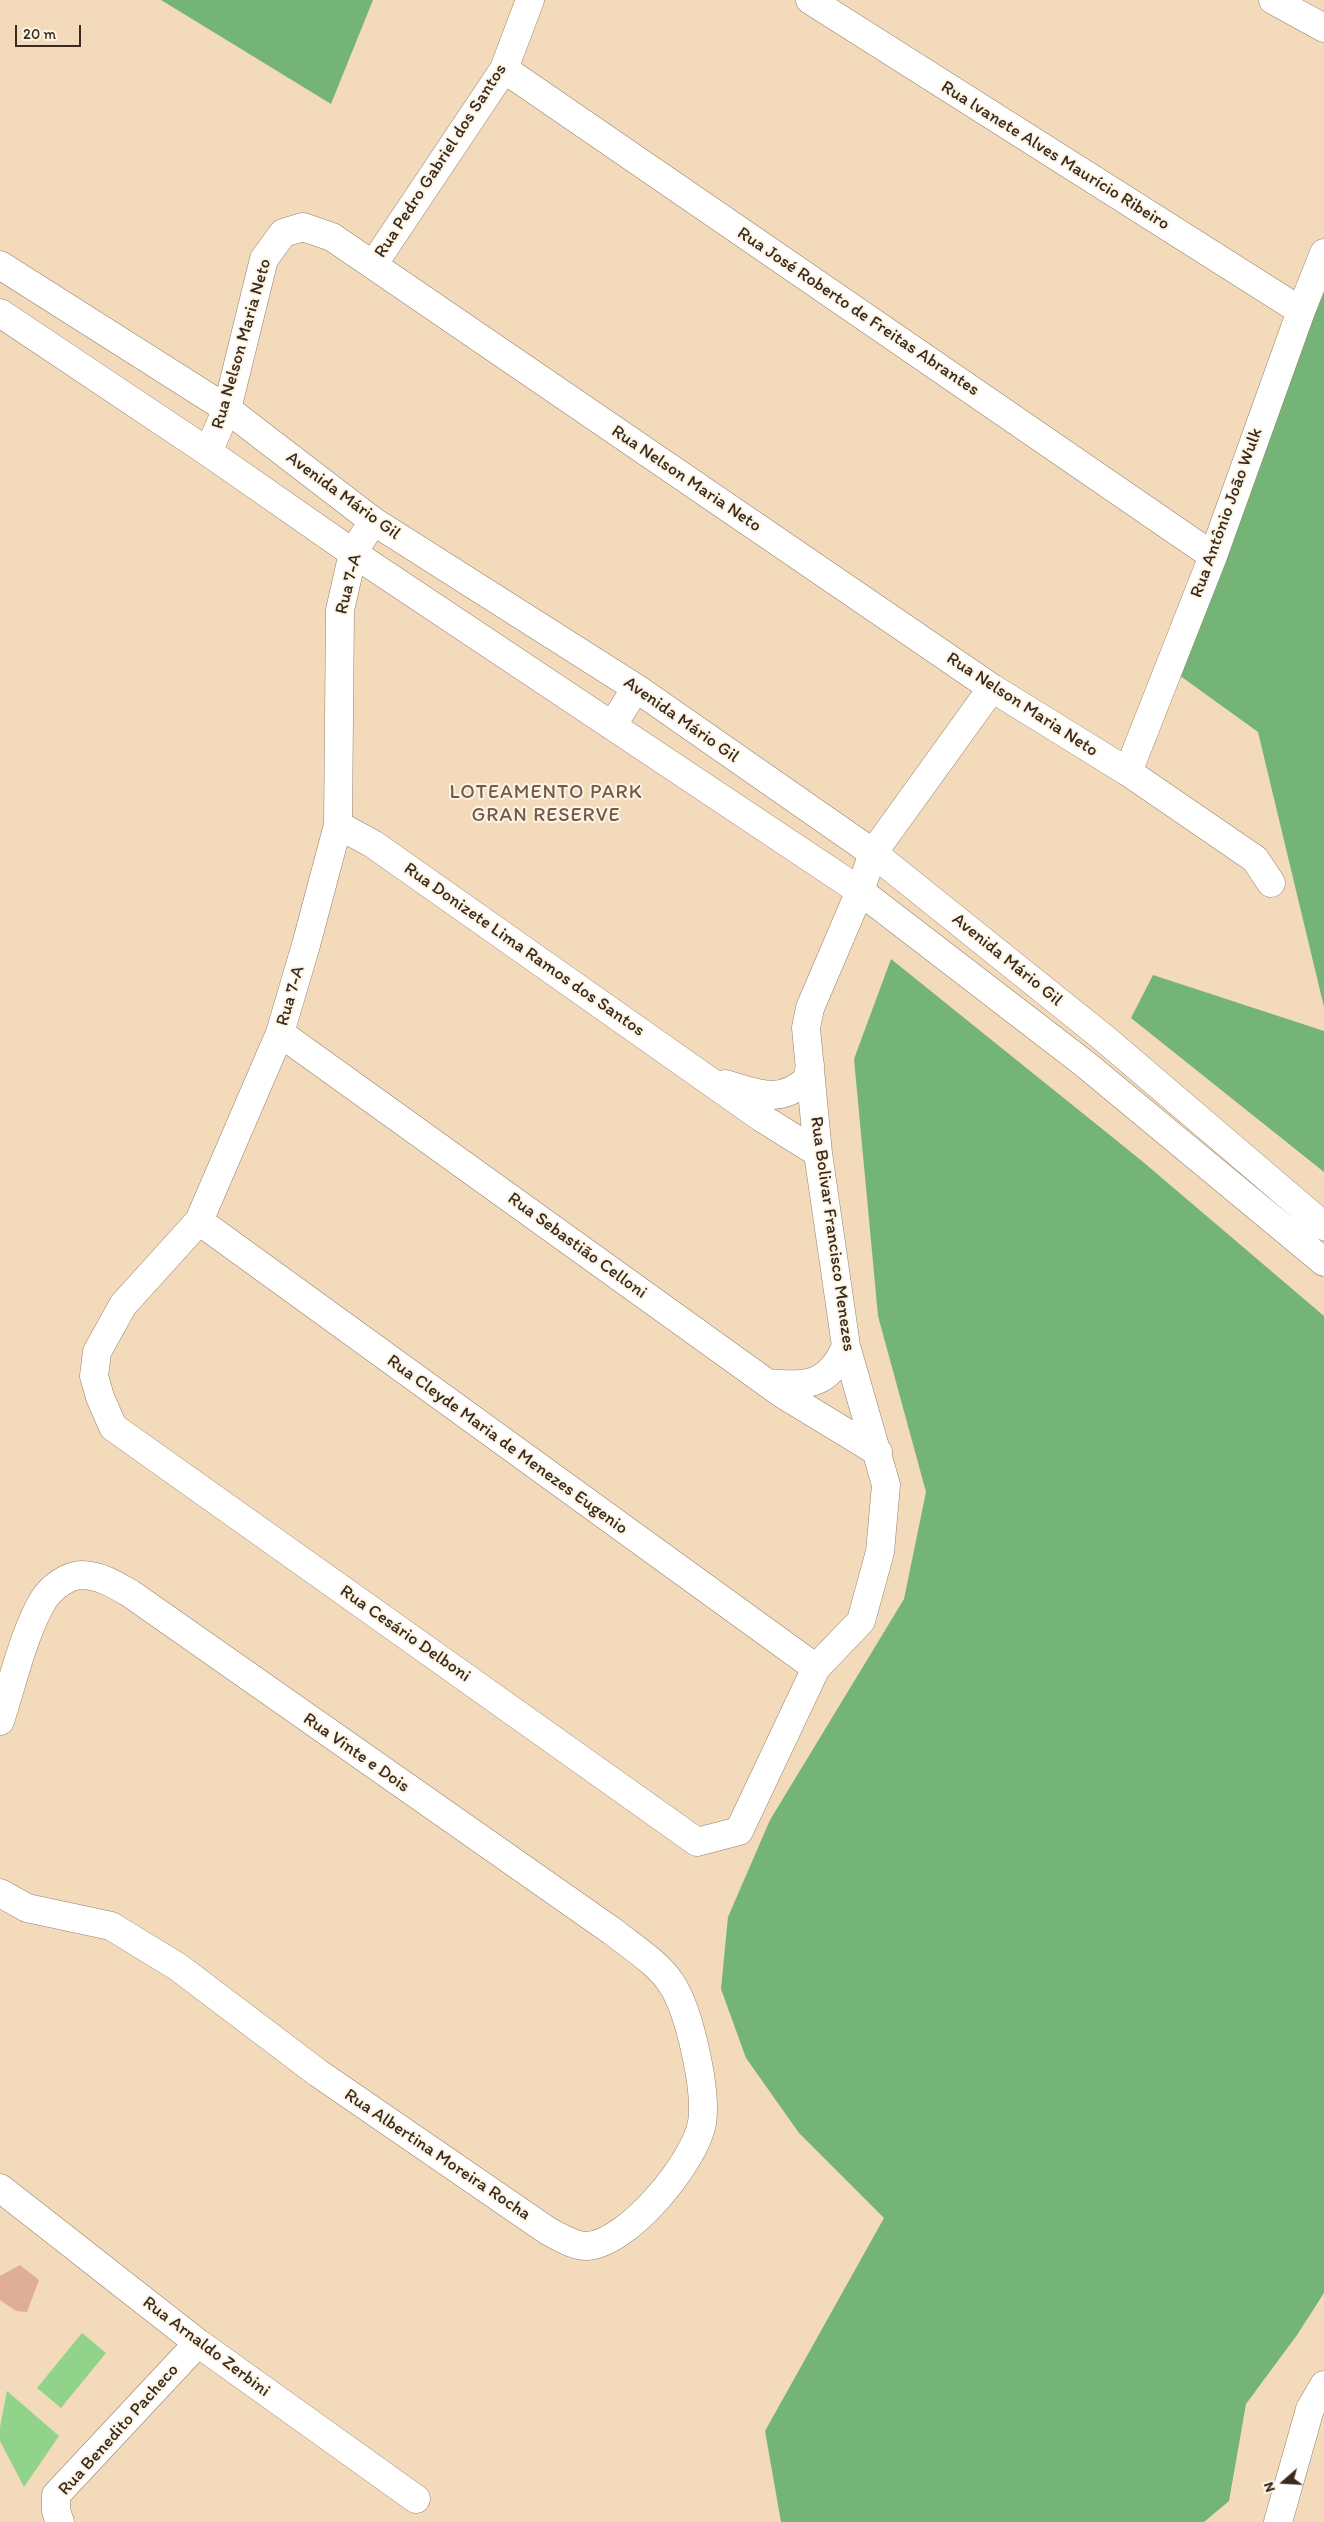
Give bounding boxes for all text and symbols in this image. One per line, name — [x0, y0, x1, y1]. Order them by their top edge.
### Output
scale bar — [18, 15, 84, 47]
text: 20 m — [23, 25, 56, 43]
street label: Rua Pedro Gabriel dos Santos — [370, 60, 512, 262]
street label: Rua lvanete Alves Maurício Ribeiro — [937, 76, 1173, 236]
street label: Rua José Roberto de Freitas Abrantes — [733, 223, 983, 401]
street label: Rua Nelson Maria Neto — [207, 256, 277, 432]
street label: Rua Nelson Maria Neto — [607, 421, 765, 537]
street label: Rua Antônio João Wulk — [1186, 425, 1268, 601]
street label: Avenida Mário Gil — [282, 447, 404, 545]
street label: Rua 7-A — [331, 552, 367, 616]
street label: Rua Nelson Maria Neto — [942, 648, 1102, 762]
street label: Avenida Mário Gil — [619, 672, 743, 768]
district label: LOTEAMENTO PARK GRAN RESERVE — [447, 781, 645, 828]
street label: Rua Donizete Lima Ramos dos Santos — [399, 858, 649, 1042]
street label: Avenida Mário Gil — [947, 909, 1067, 1011]
street label: Rua 7-A — [272, 964, 310, 1028]
street label: Rua Bolivar Francisco Menezes — [805, 1115, 859, 1353]
street label: Rua Sebastião Celloni — [503, 1188, 651, 1304]
street label: Rua Cleyde Maria de Menezes Eugenio — [382, 1350, 632, 1540]
street label: Rua Cesário Delboni — [335, 1581, 475, 1687]
street label: Rua Vinte e Dois — [299, 1708, 413, 1798]
street label: Rua Albertina Moreira Rocha — [340, 2085, 534, 2225]
street label: Rua Arnaldo Zerbini — [138, 2292, 274, 2402]
street label: Rua Benedito Pacheco — [54, 2360, 184, 2500]
north arrow — [1259, 2457, 1309, 2507]
text: N — [1260, 2480, 1279, 2494]

